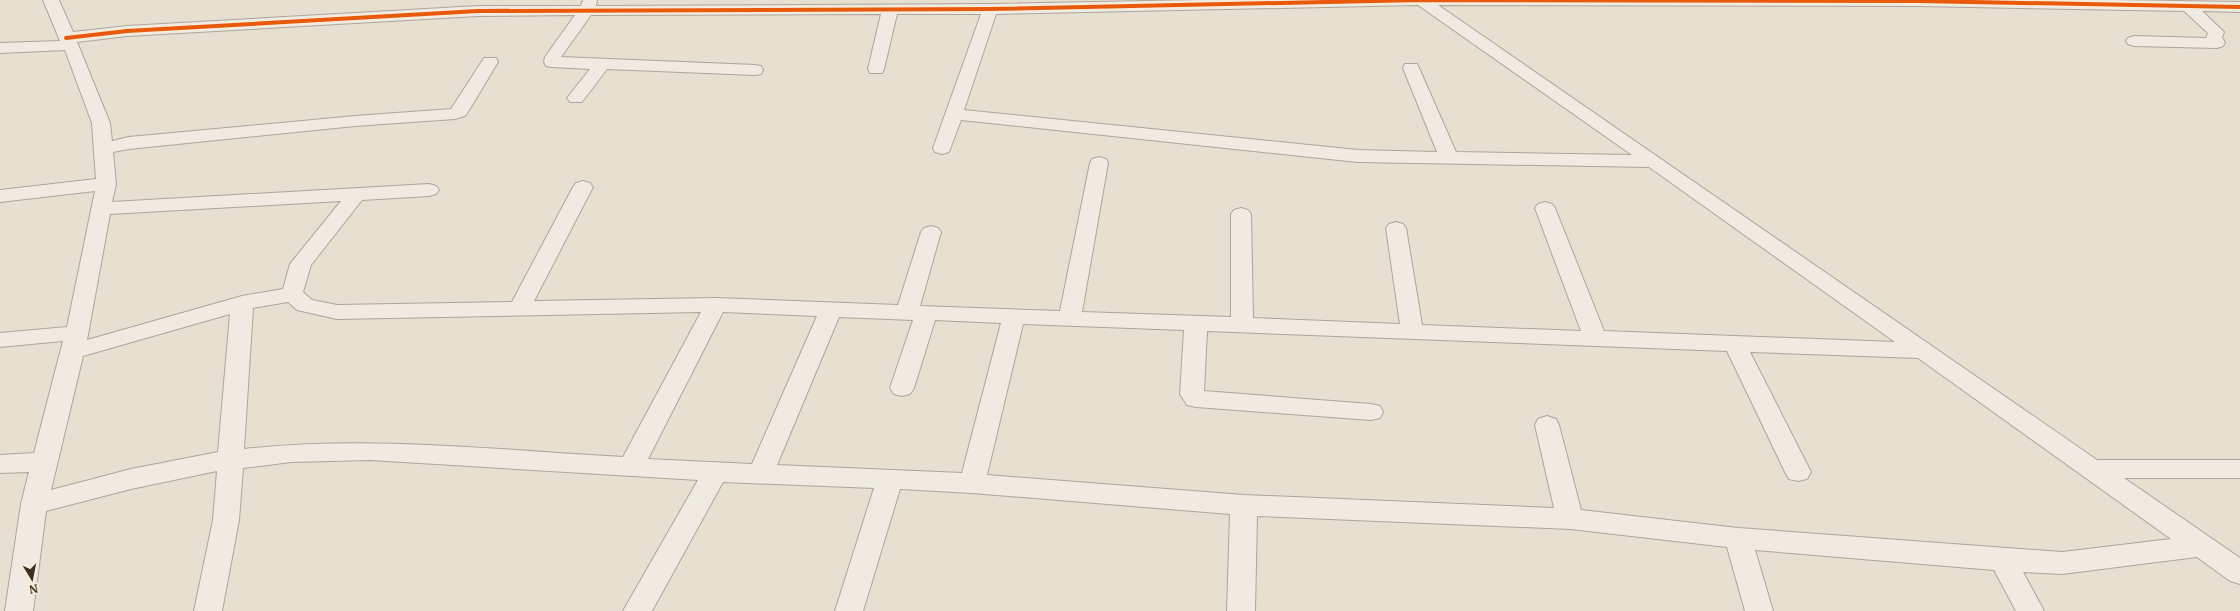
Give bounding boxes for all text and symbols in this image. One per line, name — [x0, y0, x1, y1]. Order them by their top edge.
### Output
north arrow — [12, 559, 52, 599]
text: N — [28, 581, 39, 597]

